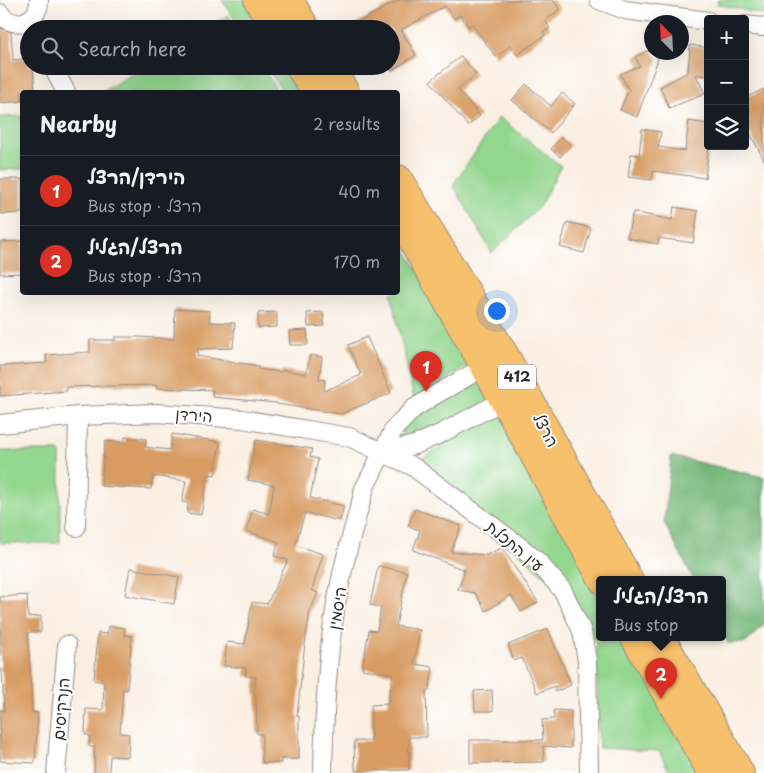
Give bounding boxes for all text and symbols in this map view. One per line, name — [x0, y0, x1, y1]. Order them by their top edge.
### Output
north arrow — [644, 15, 689, 60]
map controls — [704, 15, 749, 150]
button: + — [704, 15, 749, 60]
search box — [20, 20, 400, 75]
icon: search — [38, 34, 66, 62]
text: Search here — [78, 34, 187, 62]
button: − — [704, 60, 749, 105]
button: layers — [704, 105, 749, 150]
text: Nearby — [40, 107, 117, 139]
text: 2 results — [313, 111, 380, 135]
text: הירדן/הרצל — [87, 162, 186, 190]
text: 1 — [52, 179, 60, 203]
text: 40 m — [338, 179, 380, 203]
text: Bus stop · הרצל — [87, 193, 202, 217]
text: הרצל/הגליל — [87, 232, 183, 260]
text: 2 — [50, 249, 62, 273]
text: 170 m — [334, 249, 380, 273]
text: Bus stop · הרצל — [87, 263, 202, 287]
your location — [484, 298, 510, 324]
pin: 1 — [410, 351, 442, 392]
road number: 412 — [498, 364, 536, 390]
street label: הירדן — [175, 401, 213, 427]
street label: הרצל — [528, 408, 566, 451]
street label: עין התכלת — [481, 513, 550, 577]
popup — [596, 576, 726, 641]
text: הרצל/הגליל — [613, 581, 709, 609]
street label: היסמין — [320, 584, 352, 631]
text: Bus stop — [613, 612, 678, 636]
pin: 2 — [645, 658, 677, 699]
street label: הנרקיסים — [45, 676, 75, 742]

